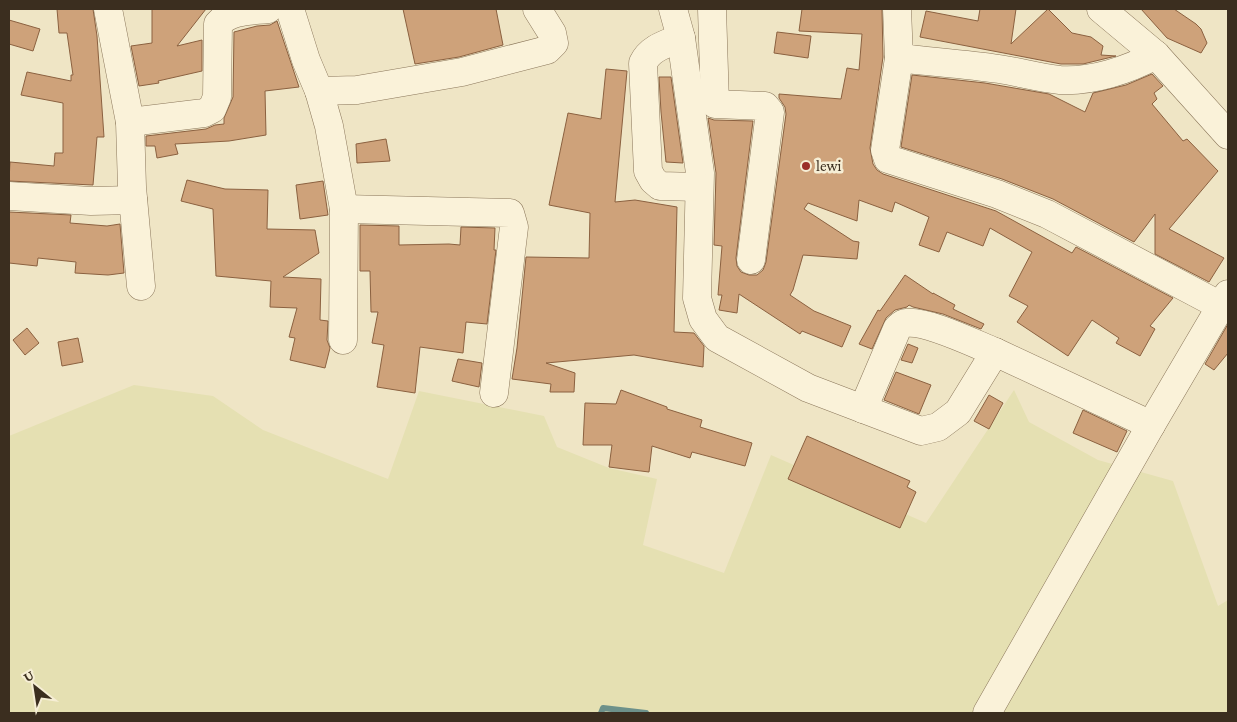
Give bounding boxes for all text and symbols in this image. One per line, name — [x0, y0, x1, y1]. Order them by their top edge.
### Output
place label: lewi — [816, 158, 842, 174]
marker: lewi — [800, 160, 812, 172]
north arrow — [10, 662, 60, 712]
text: U — [20, 666, 37, 685]

